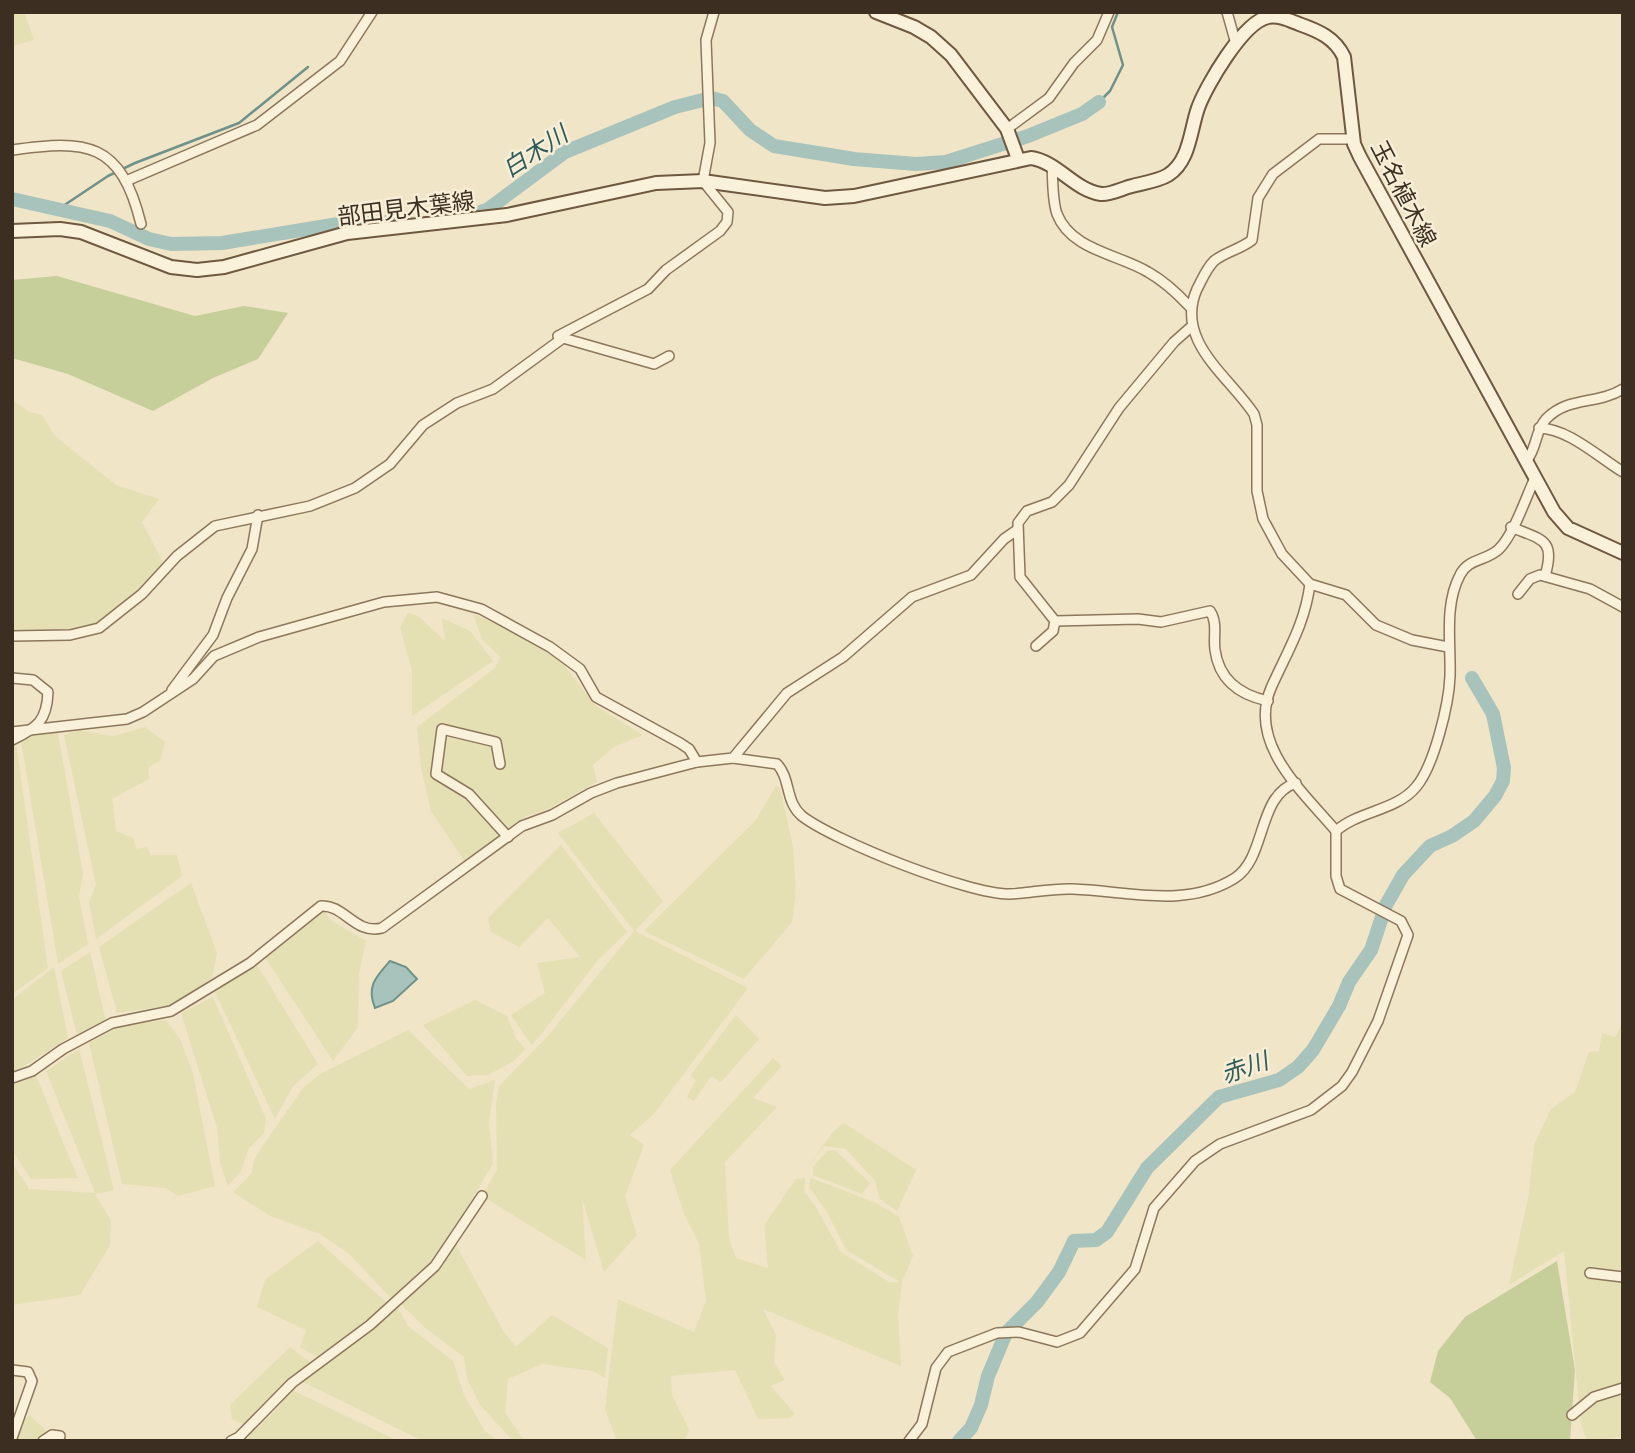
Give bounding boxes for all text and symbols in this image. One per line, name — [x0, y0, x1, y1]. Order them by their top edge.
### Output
water label: 白木川 — [495, 115, 575, 183]
street label: 玉名植木線 — [1365, 135, 1445, 251]
street label: 部田見木葉線 — [336, 183, 476, 231]
water label: 赤川 — [1216, 1042, 1275, 1089]

